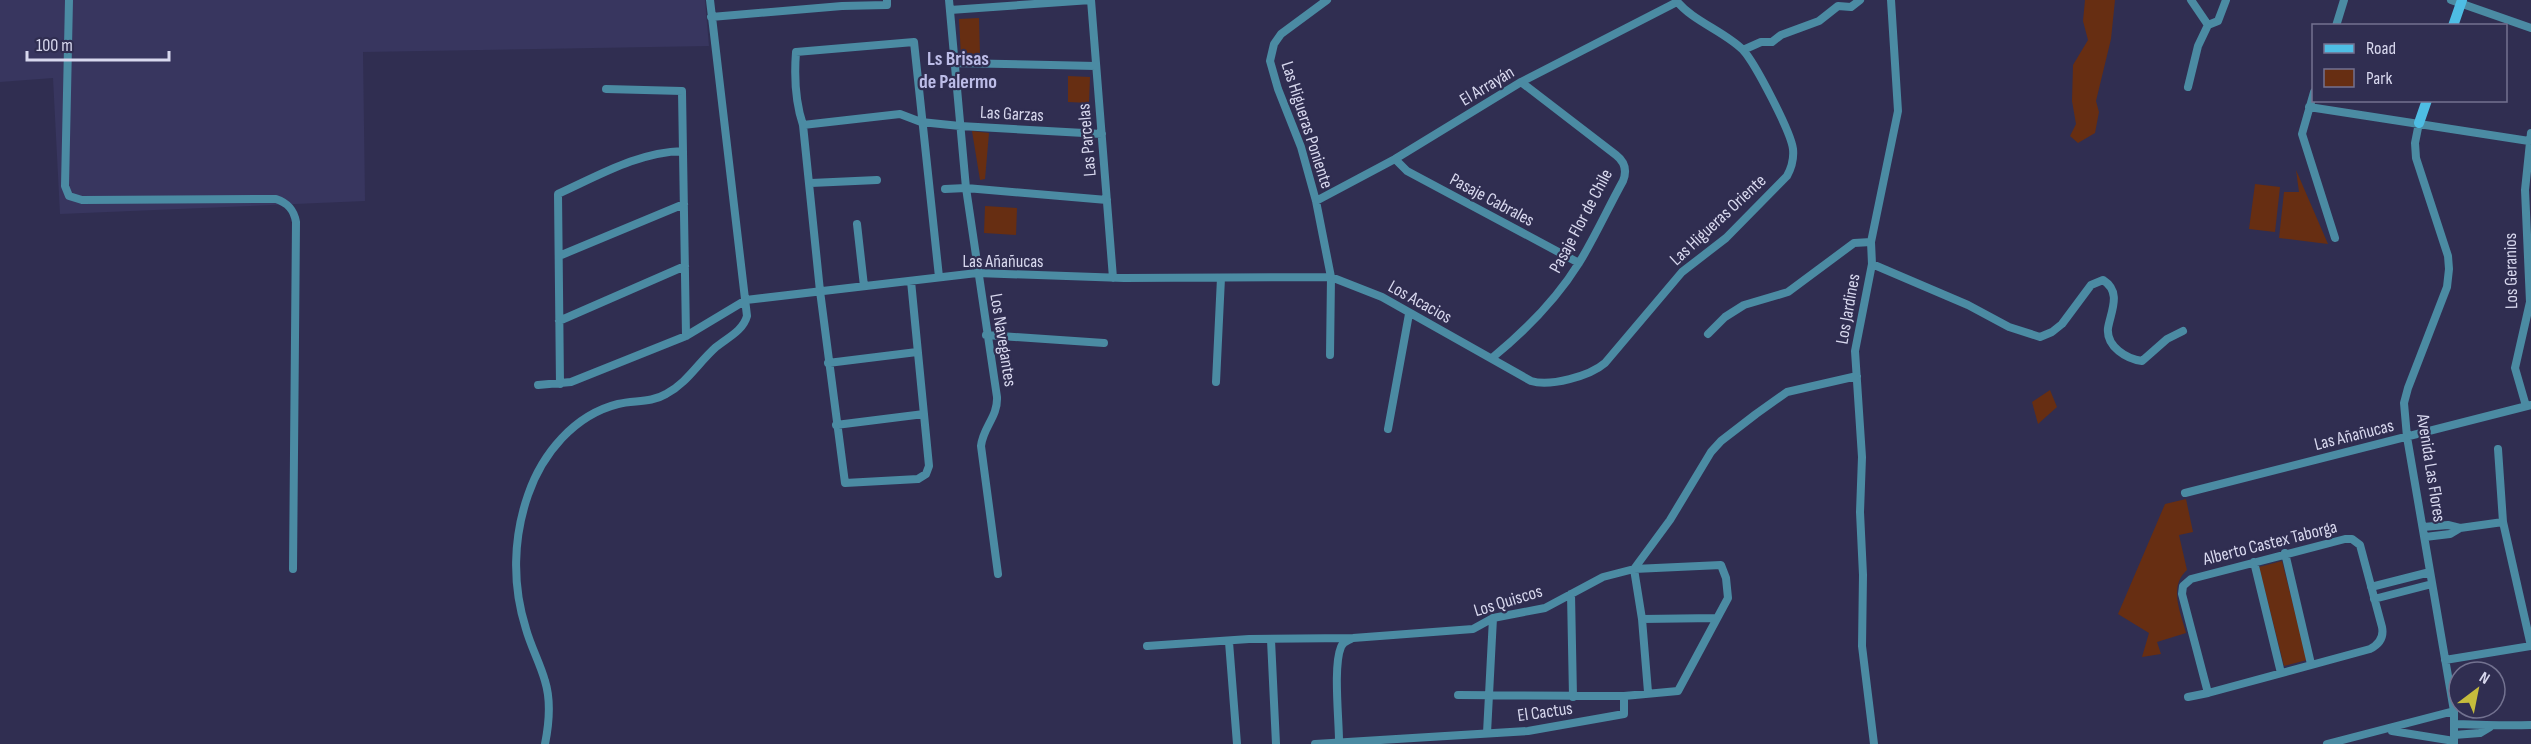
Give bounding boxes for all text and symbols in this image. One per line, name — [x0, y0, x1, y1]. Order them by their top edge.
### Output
scale bar — [27, 24, 170, 62]
legend — [2312, 24, 2507, 102]
text: 100 m — [36, 35, 73, 56]
text: Road — [2366, 38, 2396, 59]
district label: Ls Brisas de Palermo — [919, 47, 997, 94]
street label: Las Higueras Poniente — [1277, 59, 1337, 191]
street label: El Arrayán — [1456, 62, 1518, 110]
text: Park — [2366, 68, 2392, 89]
street label: Las Garzas — [980, 102, 1044, 126]
street label: Las Parcelas — [1073, 103, 1101, 177]
street label: Pasaje Flor de Chile — [1545, 165, 1617, 277]
street label: Pasaje Cabrales — [1446, 169, 1538, 231]
street label: Las Higueras Oriente — [1666, 170, 1770, 270]
street label: Los Geranios — [2500, 233, 2522, 309]
street label: Las Añañucas — [962, 251, 1044, 272]
street label: Los Jardines — [1831, 272, 1865, 346]
street label: Los Acacios — [1384, 276, 1456, 328]
street label: Los Navegantes — [985, 292, 1021, 388]
street label: Avenida Las Flores — [2412, 412, 2450, 523]
street label: Las Añañucas — [2312, 415, 2396, 455]
street label: Alberto Castex Taborga — [2200, 516, 2339, 570]
street label: Los Quiscos — [1471, 581, 1545, 621]
north arrow — [2447, 660, 2507, 720]
text: N — [2475, 668, 2493, 689]
street label: El Cactus — [1516, 698, 1574, 726]

